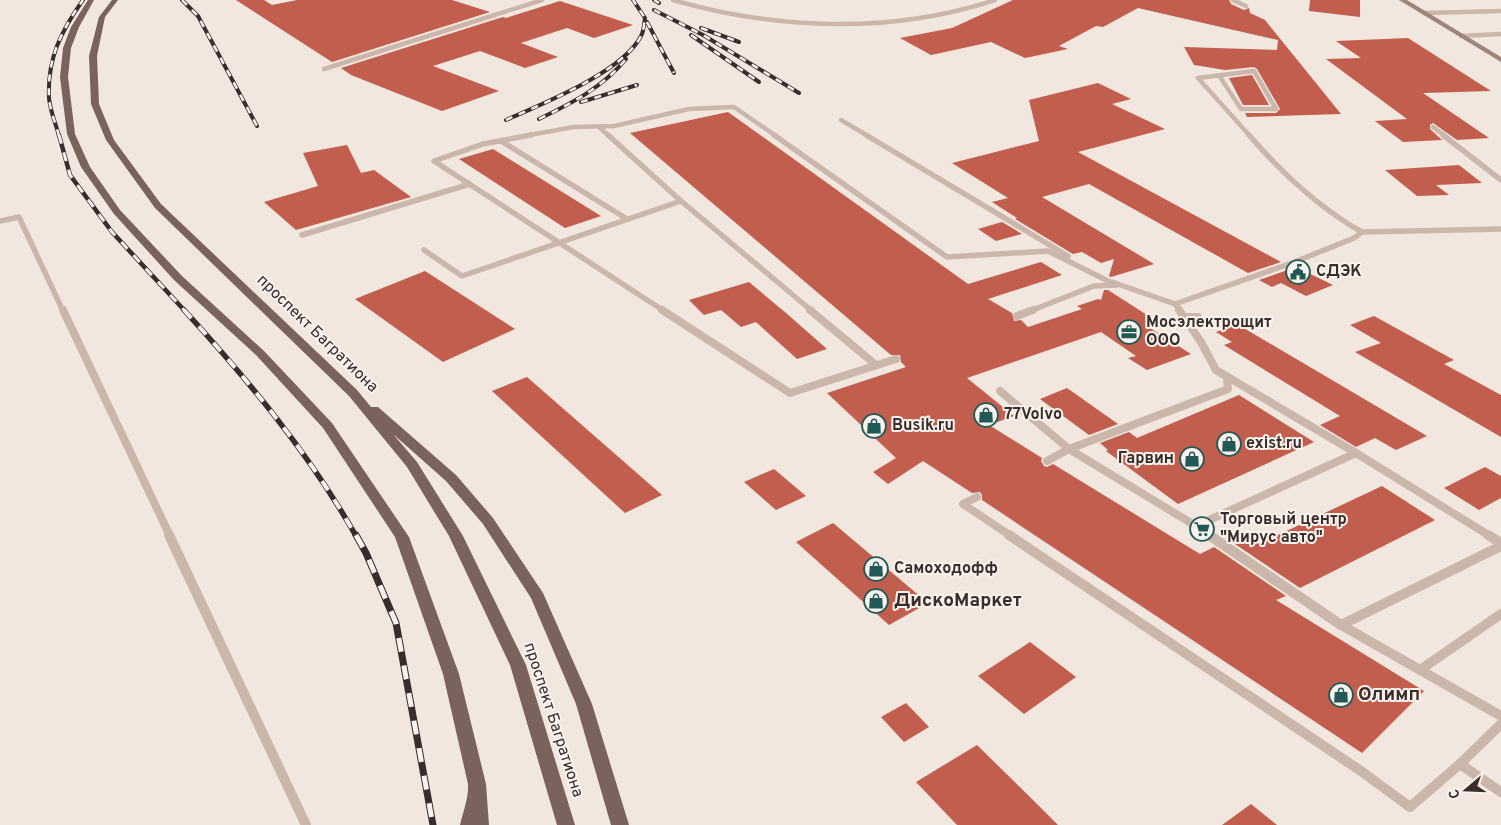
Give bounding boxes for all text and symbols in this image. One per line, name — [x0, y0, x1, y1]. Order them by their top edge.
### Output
public building icon: СДЭК — [1285, 259, 1311, 285]
place label: СДЭК — [1316, 262, 1362, 282]
street label: проспект Багратиона — [252, 271, 382, 397]
place label: Мосэлектрощит ООО — [1146, 313, 1272, 351]
office icon: Мосэлектрощит ООО — [1116, 319, 1142, 345]
shop icon: 77Volvo — [973, 402, 999, 428]
place label: 77Volvo — [1004, 405, 1062, 425]
shop icon: Busik.ru — [861, 413, 887, 439]
place label: Busik.ru — [892, 416, 954, 436]
shop icon: exist.ru — [1216, 431, 1242, 457]
place label: exist.ru — [1246, 434, 1302, 454]
shop icon: Гарвин — [1179, 446, 1205, 472]
place label: Гарвин — [1118, 449, 1174, 469]
place label: Торговый центр "Мирус авто" — [1220, 510, 1347, 548]
supermarket icon: Торговый центр "Мирус авто" — [1189, 516, 1215, 542]
shop icon: Самоходофф — [863, 556, 889, 582]
place label: Самоходофф — [894, 559, 998, 579]
shop icon: ДискоМаркет — [863, 588, 889, 614]
place label: ДискоМаркет — [894, 589, 1022, 613]
street label: проспект Багратиона — [519, 640, 587, 800]
shop icon: Олимп — [1328, 682, 1354, 708]
place label: Олимп — [1358, 683, 1420, 707]
north arrow — [1441, 765, 1491, 815]
text: С — [1446, 787, 1465, 801]

